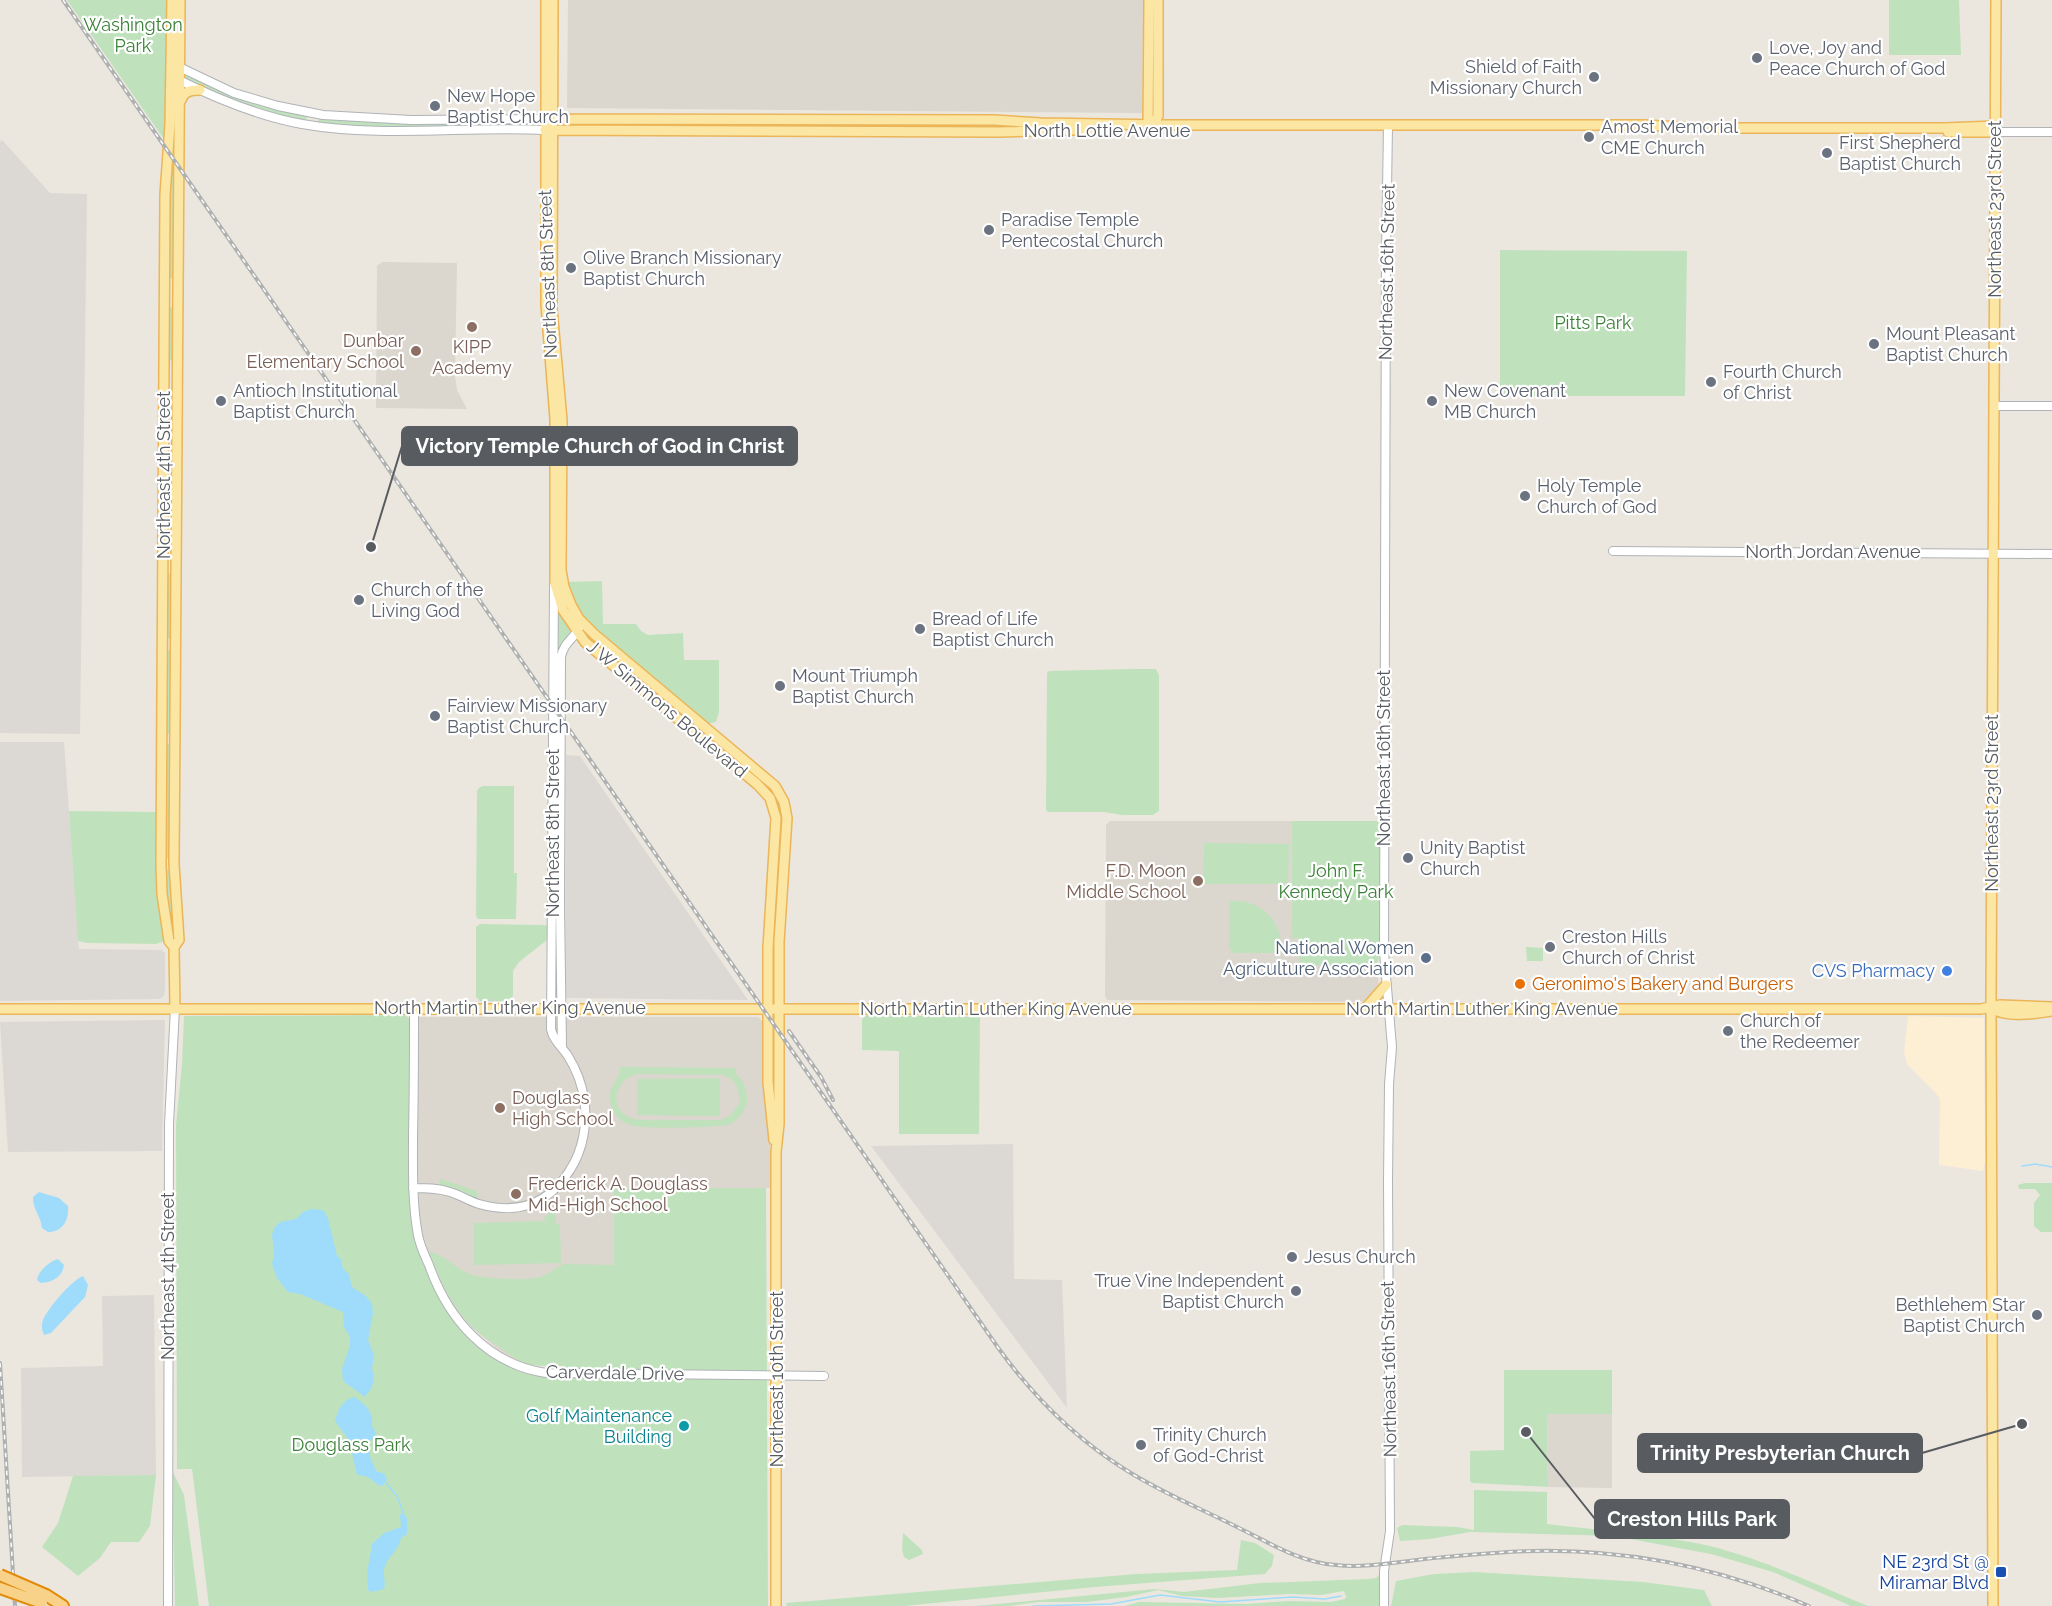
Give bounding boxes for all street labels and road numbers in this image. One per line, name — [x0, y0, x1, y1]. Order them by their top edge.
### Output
street label: North Lottie Avenue — [1024, 120, 1191, 141]
street label: Northeast 23rd Street — [1984, 120, 2005, 298]
street label: Northeast 16th Street — [1374, 184, 1399, 360]
street label: Northeast 8th Street — [534, 189, 561, 359]
street label: Northeast 4th Street — [153, 391, 174, 559]
street label: North Jordan Avenue — [1745, 541, 1921, 562]
street label: J W Simmons Boulevard — [583, 635, 752, 782]
street label: Northeast 16th Street — [1373, 670, 1394, 846]
street label: Northeast 23rd Street — [1981, 714, 2002, 892]
street label: Northeast 8th Street — [542, 749, 563, 917]
street label: North Martin Luther King Avenue — [374, 997, 646, 1018]
street label: North Martin Luther King Avenue — [860, 998, 1132, 1019]
street label: North Martin Luther King Avenue — [1346, 998, 1618, 1019]
street label: Northeast 4th Street — [157, 1192, 178, 1360]
street label: Northeast 16th Street — [1376, 1281, 1401, 1457]
street label: Northeast 10th Street — [766, 1291, 787, 1467]
street label: Carverdale Drive — [546, 1361, 685, 1384]

